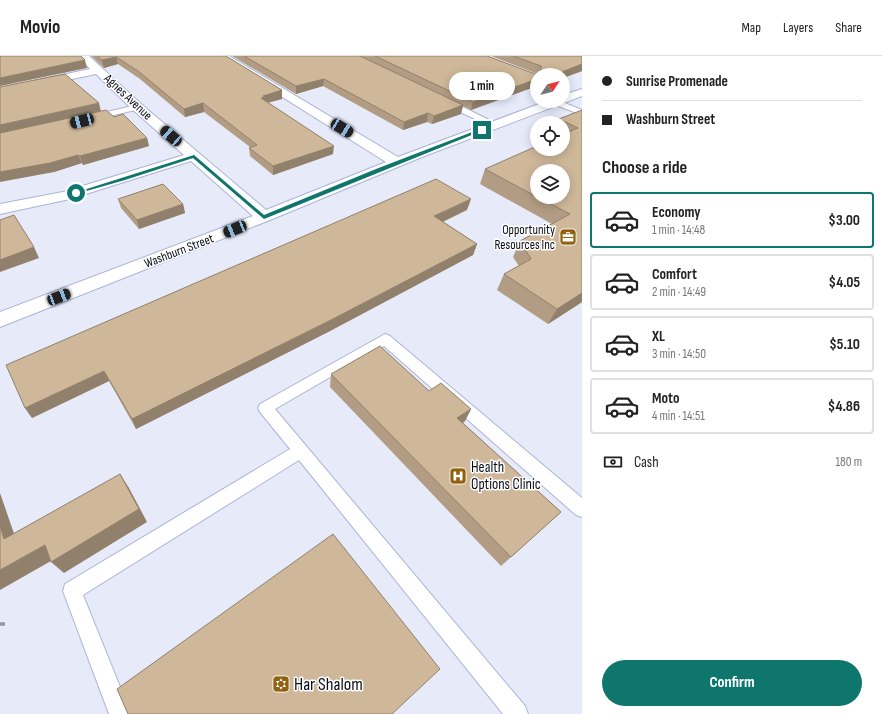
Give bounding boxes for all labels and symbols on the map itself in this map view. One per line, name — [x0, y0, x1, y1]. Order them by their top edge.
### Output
north arrow — [530, 68, 570, 108]
street label: Agnes Avenue — [100, 70, 155, 123]
callout: 1 min — [449, 72, 515, 100]
car — [69, 112, 95, 130]
car — [329, 117, 355, 139]
route end — [473, 121, 491, 139]
car — [158, 124, 184, 148]
route start — [67, 184, 85, 202]
car — [222, 219, 248, 239]
place label: Opportunity Resources Inc — [494, 222, 555, 253]
office icon: Opportunity Resources Inc — [558, 227, 578, 247]
street label: Washburn Street — [142, 230, 216, 272]
car — [46, 287, 72, 307]
place label: Health Options Clinic — [471, 458, 541, 494]
hospital icon: Health Options Clinic — [448, 466, 468, 486]
synagogue icon: Har Shalom — [271, 674, 291, 694]
place label: Har Shalom — [294, 674, 363, 695]

